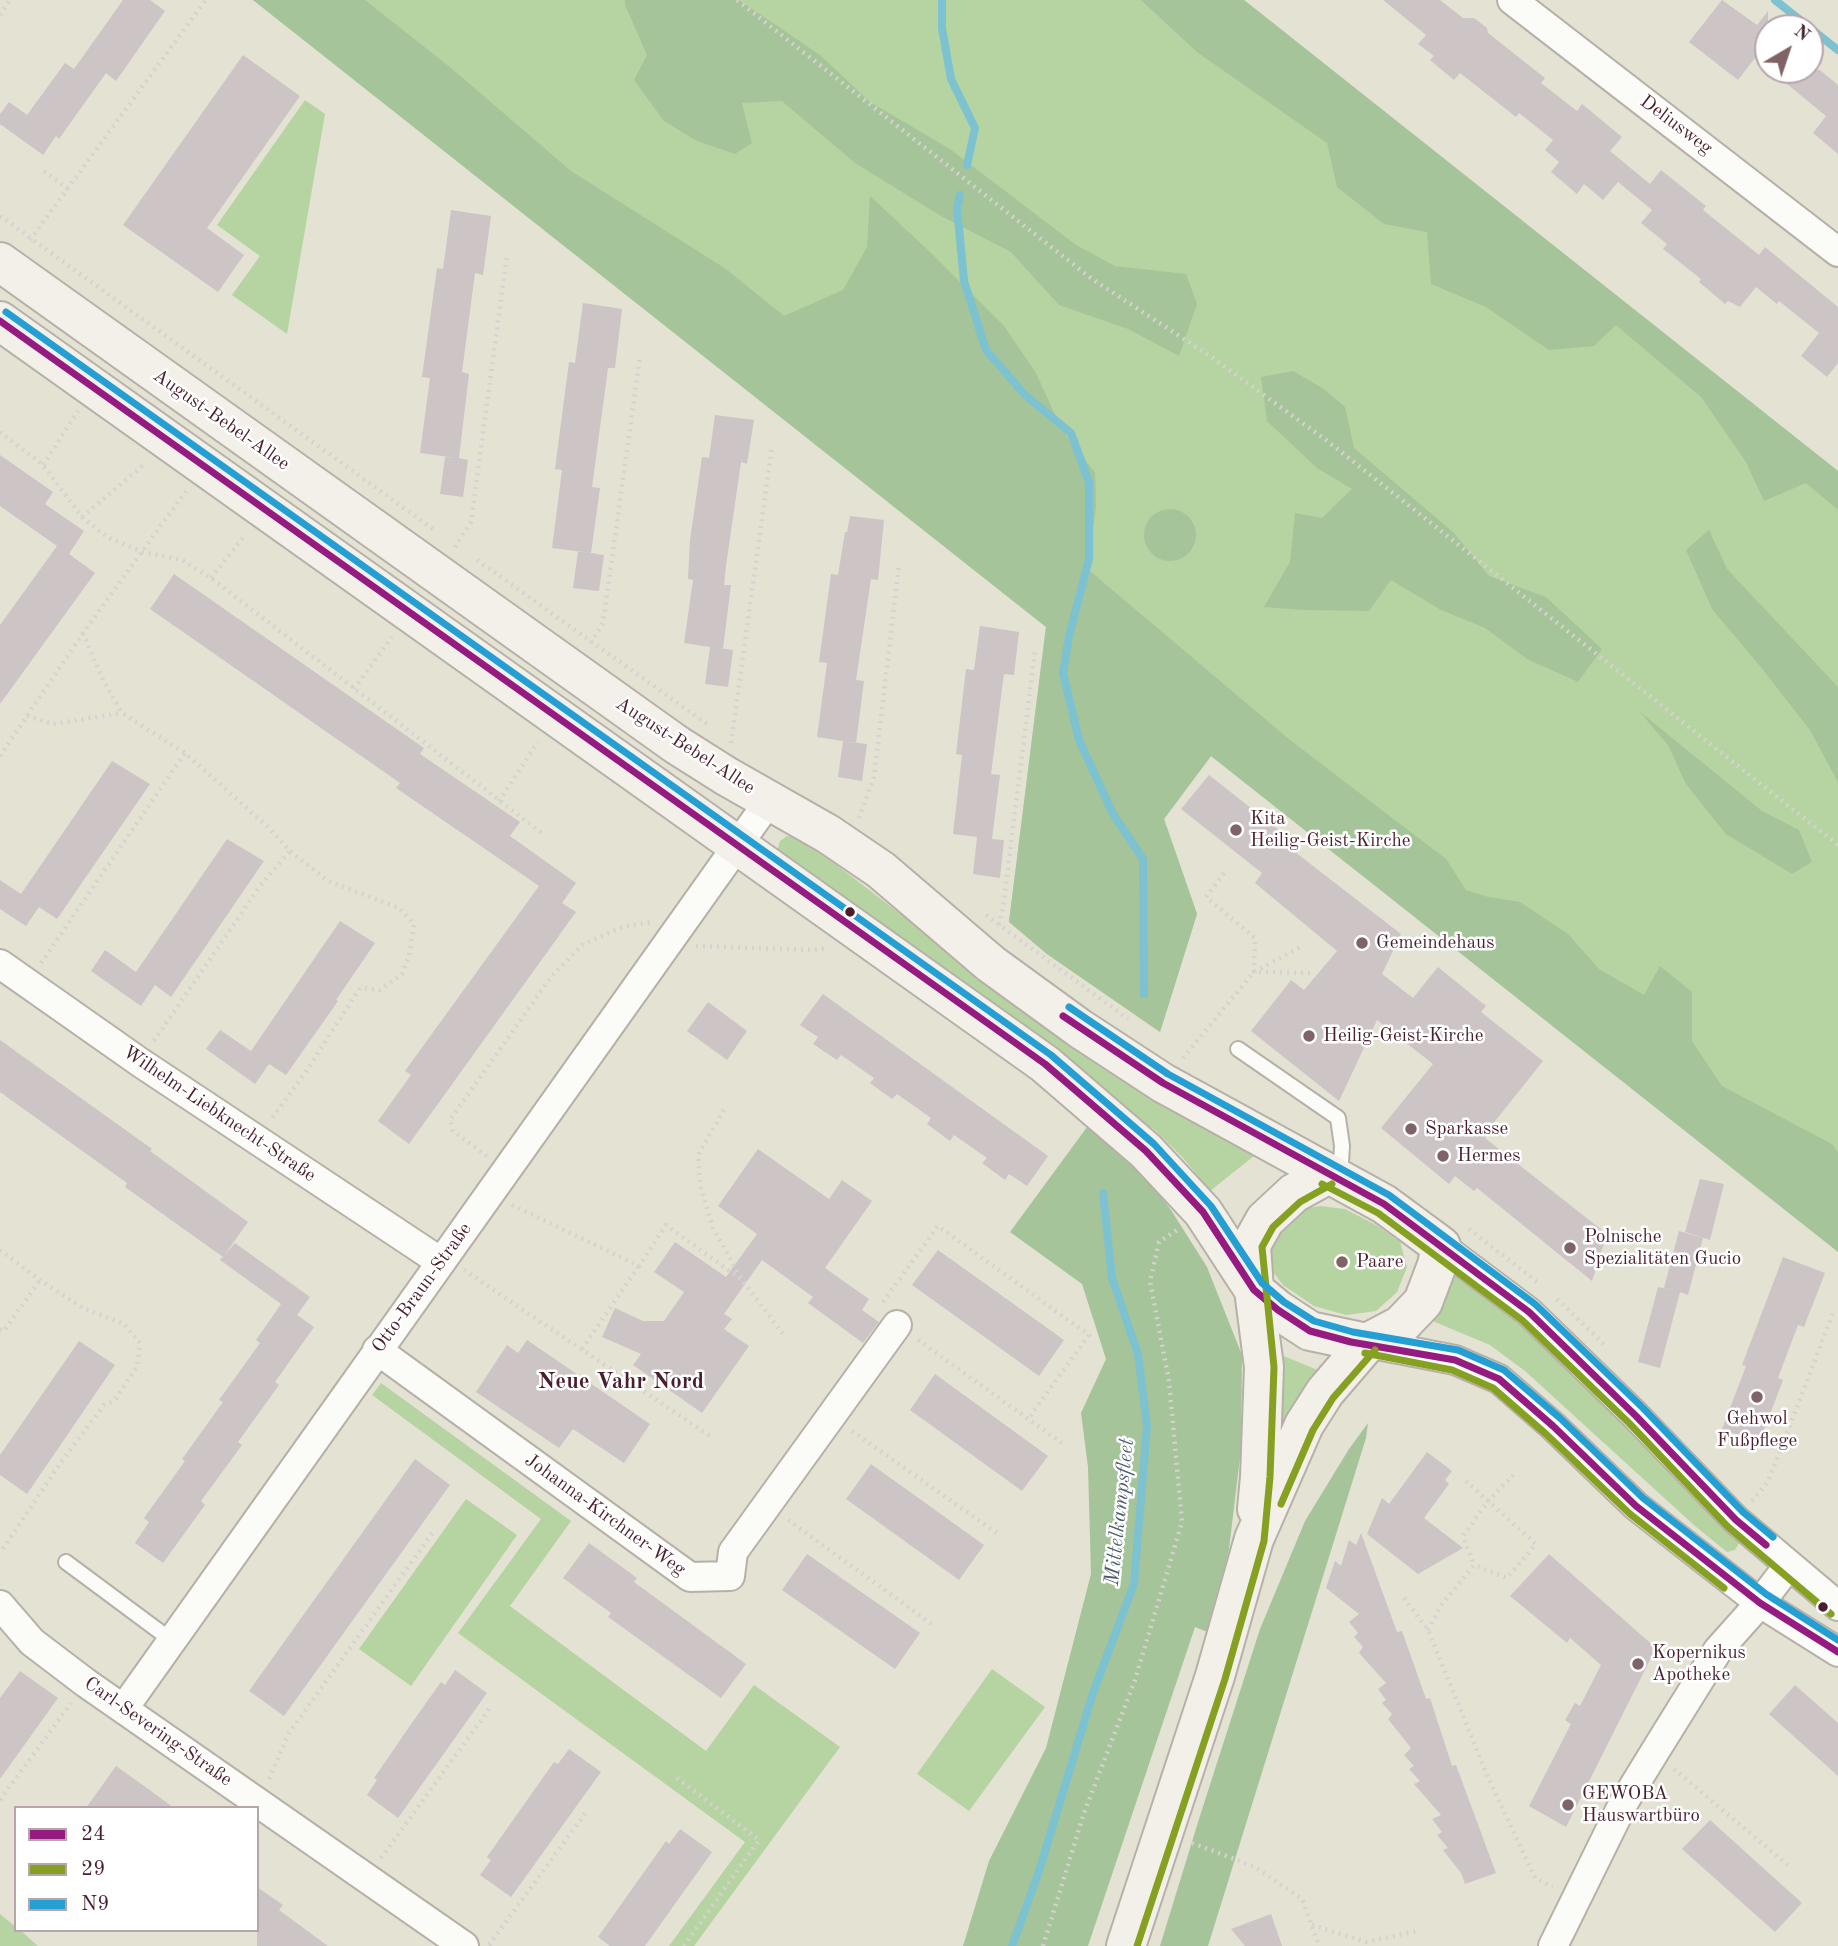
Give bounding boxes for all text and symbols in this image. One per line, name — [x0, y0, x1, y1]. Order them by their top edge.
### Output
north arrow — [1754, 14, 1824, 84]
text: N — [1790, 22, 1813, 46]
street label: Deliusweg — [1635, 90, 1717, 160]
street label: August-Bebel-Allee — [148, 364, 294, 476]
street label: August-Bebel-Allee — [611, 692, 759, 800]
place label: Kita Heilig-Geist-Kirche — [1250, 808, 1411, 852]
marker: Kita Heilig-Geist-Kirche — [1228, 822, 1244, 838]
unlabelled marker — [843, 905, 857, 919]
place label: Gemeindehaus — [1376, 932, 1494, 954]
marker: Gemeindehaus — [1354, 935, 1370, 951]
place label: Heilig-Geist-Kirche — [1323, 1025, 1484, 1047]
marker: Heilig-Geist-Kirche — [1301, 1028, 1317, 1044]
street label: Wilhelm-Liebknecht-Straße — [118, 1041, 320, 1187]
place label: Sparkasse — [1425, 1118, 1508, 1140]
marker: Sparkasse — [1403, 1121, 1419, 1137]
place label: Hermes — [1457, 1145, 1521, 1167]
marker: Hermes — [1435, 1148, 1451, 1164]
street label: Otto-Braun-Straße — [367, 1219, 477, 1357]
place label: Polnische Spezialitäten Gucio — [1584, 1226, 1741, 1270]
marker: Polnische Spezialitäten Gucio — [1562, 1240, 1578, 1256]
place label: Paare — [1356, 1251, 1403, 1273]
marker: Paare — [1334, 1254, 1350, 1270]
district label: Neue Vahr Nord — [538, 1368, 704, 1396]
marker: Gehwol Fußpflege — [1749, 1389, 1765, 1405]
place label: Gehwol Fußpflege — [1717, 1408, 1797, 1452]
water label: Mittelkampsfleet — [1100, 1437, 1140, 1587]
street label: Johanna-Kirchner-Weg — [520, 1449, 690, 1581]
unlabelled marker — [1816, 1600, 1830, 1614]
place label: Kopernikus Apotheke — [1652, 1642, 1746, 1686]
marker: Kopernikus Apotheke — [1630, 1656, 1646, 1672]
street label: Carl-Severing-Straße — [80, 1672, 236, 1792]
place label: GEWOBA Hauswartbüro — [1582, 1783, 1700, 1827]
marker: GEWOBA Hauswartbüro — [1560, 1797, 1576, 1813]
legend — [14, 1806, 259, 1932]
text: 24 — [81, 1824, 105, 1845]
text: 29 — [81, 1859, 105, 1880]
text: N9 — [81, 1894, 109, 1915]

